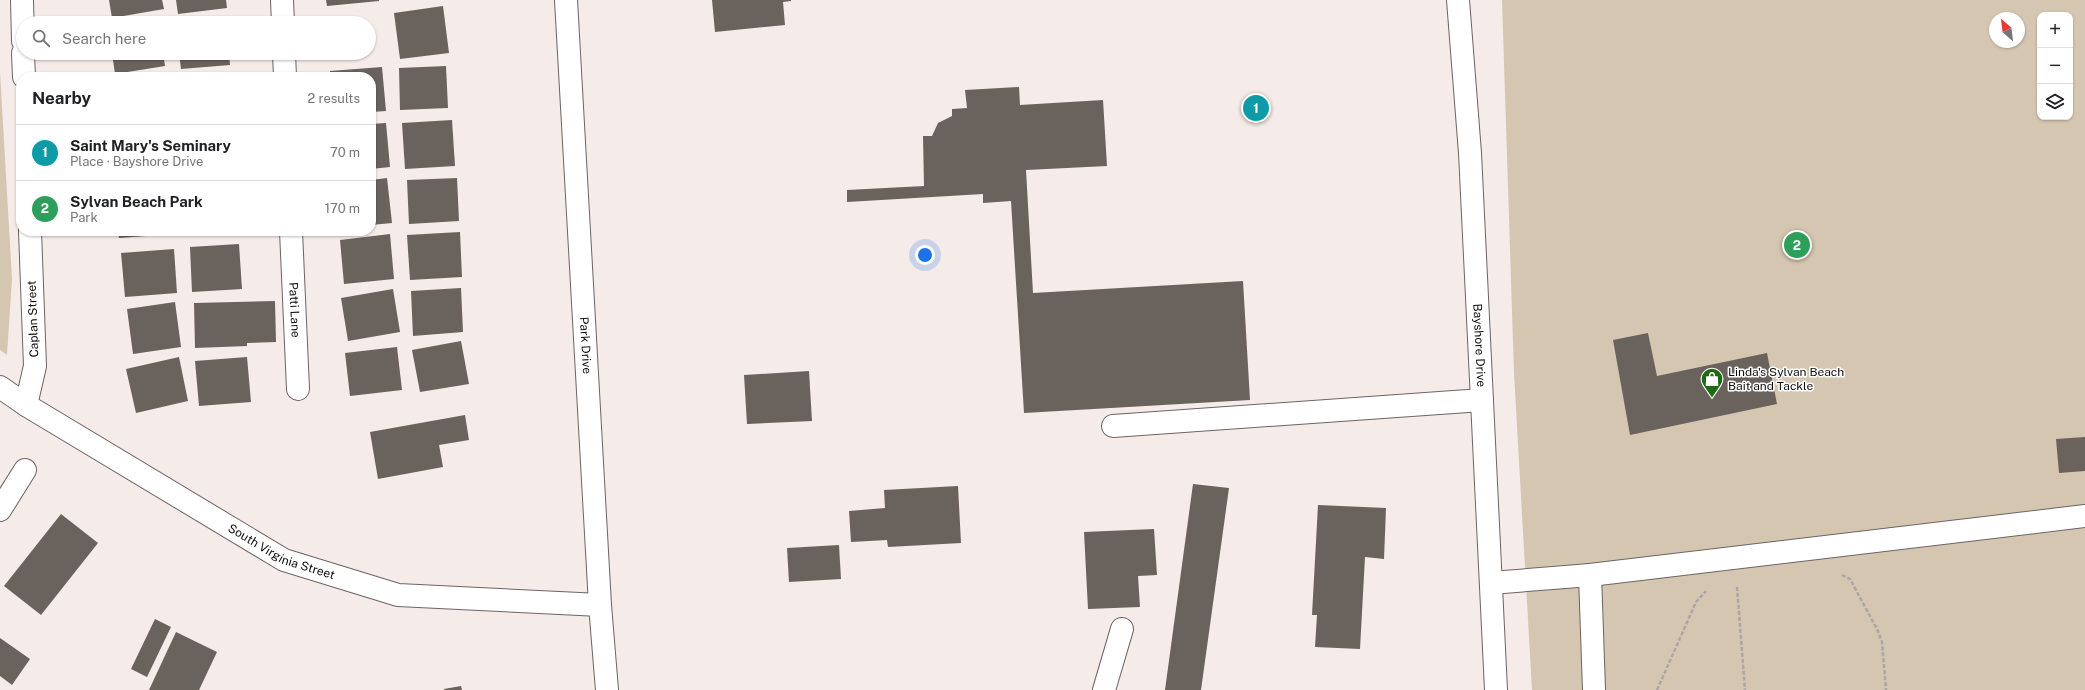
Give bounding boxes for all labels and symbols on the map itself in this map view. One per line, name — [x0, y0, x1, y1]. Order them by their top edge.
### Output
north arrow — [1989, 12, 2025, 48]
pin: 1 — [1243, 93, 1269, 123]
pin: 2 — [1784, 230, 1810, 260]
your location — [915, 245, 935, 265]
street label: Caplan Street — [25, 280, 41, 358]
street label: Patti Lane — [286, 282, 303, 338]
street label: Bayshore Drive — [1470, 303, 1488, 388]
street label: Park Drive — [577, 316, 594, 375]
place label: Linda's Sylvan Beach Bait and Tackle — [1728, 365, 1844, 393]
shop icon: Linda's Sylvan Beach Bait and Tackle — [1699, 366, 1725, 399]
street label: South Virginia Street — [226, 521, 337, 582]

